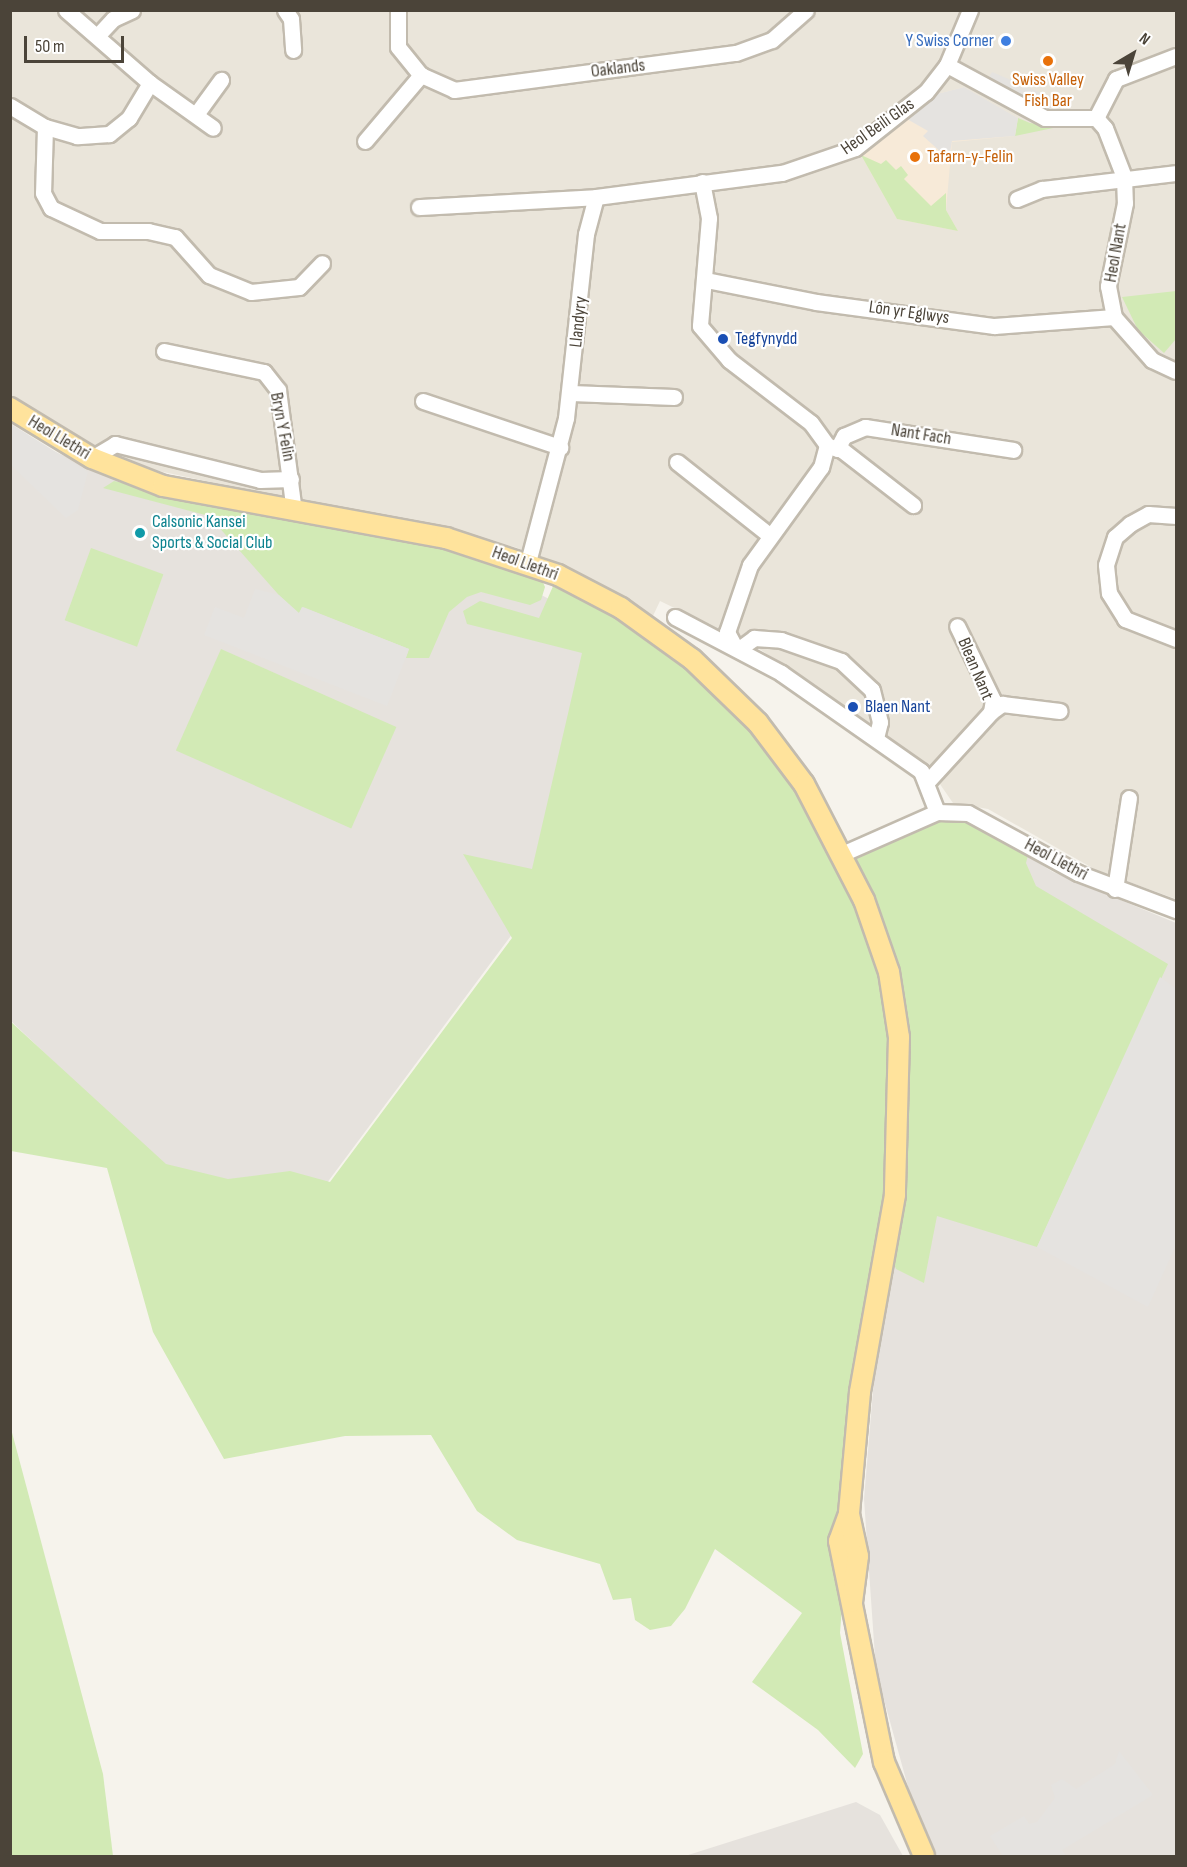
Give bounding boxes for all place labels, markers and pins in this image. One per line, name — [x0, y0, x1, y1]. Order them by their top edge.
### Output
place label: Y Swiss Corner — [906, 30, 994, 52]
marker: Y Swiss Corner — [999, 34, 1013, 48]
marker: Swiss Valley Fish Bar — [1041, 54, 1055, 68]
place label: Swiss Valley Fish Bar — [1012, 70, 1084, 112]
place label: Tafarn-y-Felin — [927, 146, 1013, 168]
marker: Tafarn-y-Felin — [908, 150, 922, 164]
place label: Tegfynydd — [735, 328, 797, 350]
marker: Tegfynydd — [716, 332, 730, 346]
place label: Calsonic Kansei Sports & Social Club — [152, 512, 273, 554]
marker: Calsonic Kansei Sports & Social Club — [133, 526, 147, 540]
place label: Blaen Nant — [865, 696, 931, 718]
marker: Blaen Nant — [846, 700, 860, 714]

